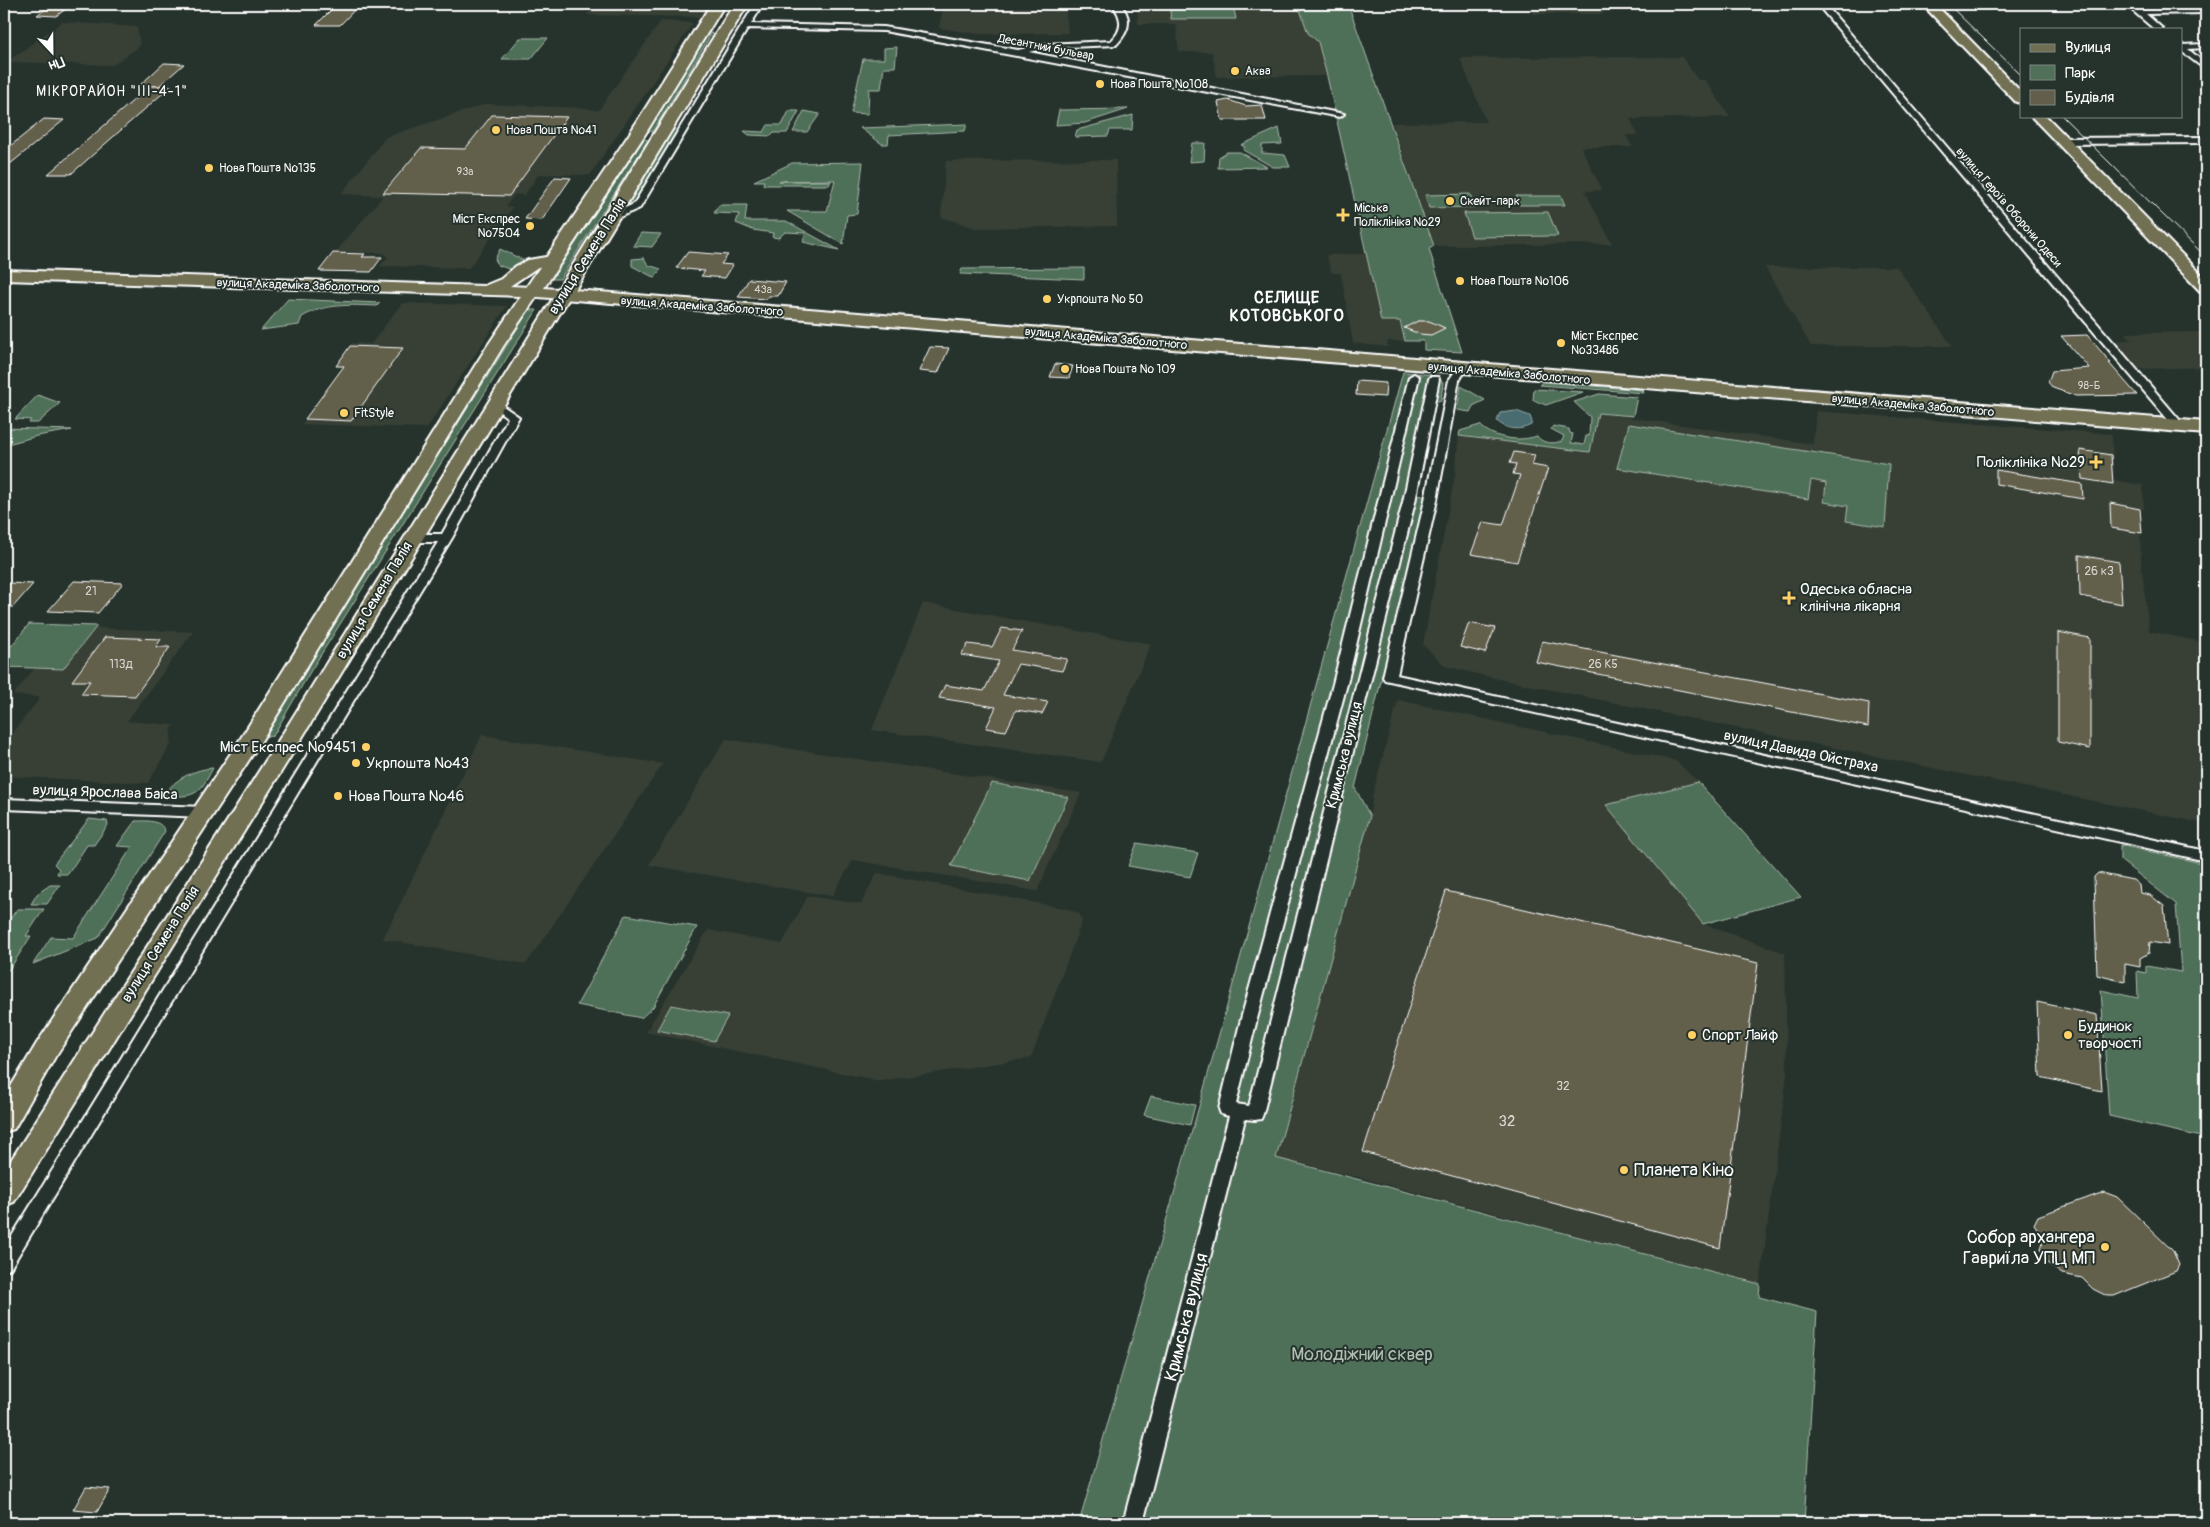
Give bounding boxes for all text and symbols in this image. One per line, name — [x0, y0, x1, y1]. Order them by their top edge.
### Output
north arrow — [28, 28, 78, 78]
legend — [2020, 28, 2182, 118]
street label: Десантний бульвар — [996, 31, 1096, 64]
text: Вулиця — [2065, 38, 2111, 57]
text: Пн — [46, 53, 67, 74]
place label: Аква — [1245, 64, 1271, 79]
text: Парк — [2065, 64, 2096, 83]
marker: Аква — [1229, 65, 1241, 77]
place label: Нова Пошта №108 — [1110, 77, 1208, 92]
marker: Нова Пошта №108 — [1094, 78, 1106, 90]
district label: МІКРОРАЙОН "ІІІ-4-1" — [36, 83, 188, 100]
text: Будівля — [2065, 88, 2114, 107]
place label: Нова Пошта №41 — [506, 123, 597, 138]
marker: Нова Пошта №41 — [490, 124, 502, 136]
street label: вулиця Героїв Оборони Одеси — [1952, 144, 2065, 271]
place label: Нова Пошта №135 — [219, 161, 316, 176]
marker: Нова Пошта №135 — [203, 162, 215, 174]
house number: 93а — [457, 165, 473, 178]
place label: Скейт-парк — [1460, 194, 1520, 209]
street label: вулиця Семена Палія — [544, 195, 631, 318]
marker: Скейт-парк — [1444, 195, 1456, 207]
place label: Міська Поліклініка №29 — [1354, 201, 1441, 230]
marker: Міська Поліклініка №29 — [1336, 208, 1350, 222]
place label: Міст Експрес №7504 — [452, 212, 520, 241]
marker: Міст Експрес №7504 — [524, 220, 536, 232]
place label: Нова Пошта №106 — [1470, 274, 1569, 289]
street label: вулиця Академіка Заболотного — [216, 275, 380, 296]
marker: Нова Пошта №106 — [1454, 275, 1466, 287]
house number: 43а — [754, 283, 772, 296]
district label: СЕЛИЩЕ КОТОВСЬКОГО — [1229, 288, 1345, 326]
place label: Укрпошта № 50 — [1057, 292, 1143, 307]
street label: вулиця Академіка Заболотного — [620, 293, 784, 320]
marker: Укрпошта № 50 — [1041, 293, 1053, 305]
street label: вулиця Академіка Заболотного — [1024, 324, 1188, 353]
place label: Міст Експрес №33486 — [1571, 329, 1639, 358]
marker: Міст Експрес №33486 — [1555, 337, 1567, 349]
street label: вулиця Академіка Заболотного — [1427, 359, 1591, 388]
place label: Нова Пошта № 109 — [1075, 362, 1176, 377]
marker: Нова Пошта № 109 — [1059, 363, 1071, 375]
house number: 98-Б — [2078, 379, 2100, 392]
street label: вулиця Академіка Заболотного — [1831, 391, 1995, 420]
place label: FitStyle — [354, 406, 394, 421]
marker: FitStyle — [338, 407, 350, 419]
place label: Поліклініка №29 — [1977, 453, 2085, 472]
marker: Поліклініка №29 — [2089, 455, 2103, 469]
street label: вулиця Семена Палія — [332, 538, 417, 662]
house number: 26 к3 — [2084, 564, 2114, 579]
place label: Одеська обласна клінічна лікарня — [1800, 580, 1912, 616]
house number: 21 — [85, 584, 97, 599]
marker: Одеська обласна клінічна лікарня — [1782, 591, 1796, 605]
house number: 113д — [109, 657, 133, 672]
house number: 26 К5 — [1588, 657, 1618, 672]
street label: Кримська вулиця — [1322, 700, 1367, 811]
street label: вулиця Давида Ойстраха — [1722, 726, 1880, 777]
place label: Міст Експрес №9451 — [220, 738, 356, 757]
marker: Міст Експрес №9451 — [360, 741, 372, 753]
place label: Укрпошта №43 — [366, 754, 469, 773]
marker: Укрпошта №43 — [350, 757, 362, 769]
street label: вулиця Ярослава Баіса — [32, 780, 178, 805]
place label: Нова Пошта №46 — [348, 787, 464, 806]
marker: Нова Пошта №46 — [332, 790, 344, 802]
street label: вулиця Семена Палія — [117, 883, 204, 1006]
place label: Будинок творчості — [2078, 1017, 2141, 1053]
place label: Спорт Лайф — [1702, 1026, 1779, 1045]
marker: Спорт Лайф — [1686, 1029, 1698, 1041]
marker: Будинок творчості — [2062, 1029, 2074, 1041]
house number: 32 — [1556, 1079, 1570, 1094]
house number: 32 — [1499, 1112, 1515, 1131]
place label: Планета Кіно — [1634, 1159, 1734, 1182]
marker: Планета Кіно — [1618, 1164, 1630, 1176]
place label: Собор архангера Гавриїла УПЦ МП — [1963, 1226, 2095, 1270]
marker: Собор архангера Гавриїла УПЦ МП — [2099, 1241, 2111, 1253]
street label: Кримська вулиця — [1159, 1251, 1214, 1384]
park label: Молодіжний сквер — [1291, 1343, 1433, 1366]

